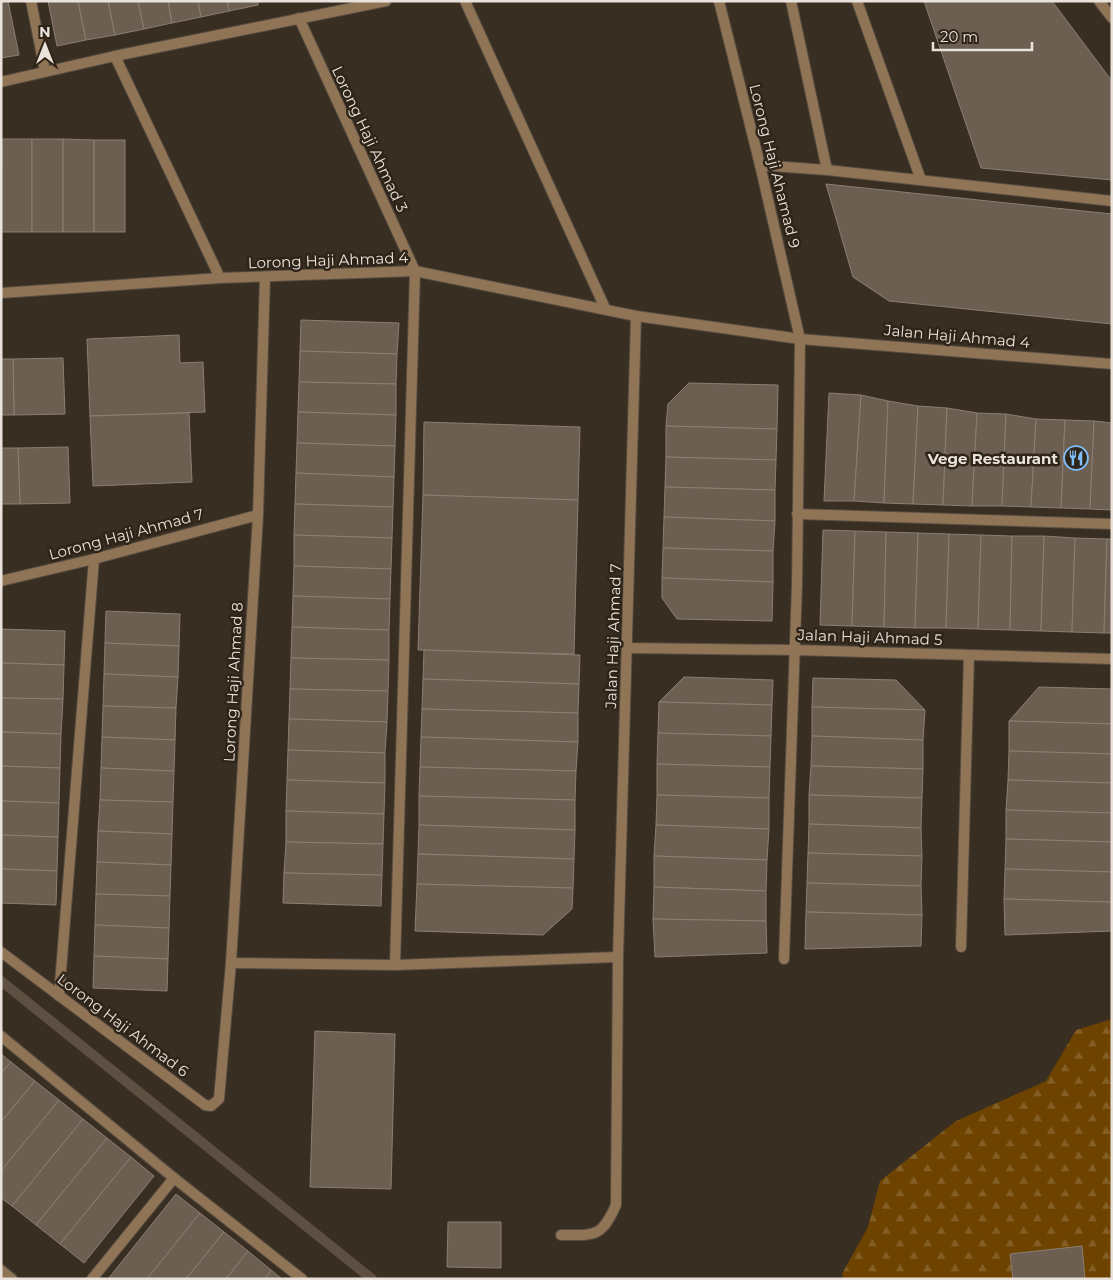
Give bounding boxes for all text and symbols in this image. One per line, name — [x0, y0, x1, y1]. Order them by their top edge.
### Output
north arrow — [20, 20, 70, 70]
scale bar — [933, 20, 1032, 52]
text: N — [39, 23, 51, 41]
text: 20 m — [940, 27, 978, 46]
street label: Lorong Haji Ahmad 3 — [328, 63, 412, 215]
street label: Lorong Haji Ahamad 9 — [745, 82, 805, 250]
street label: Lorong Haji Ahmad 4 — [247, 248, 409, 272]
street label: Jalan Haji Ahmad 4 — [882, 320, 1031, 352]
restaurant icon: Vege Restaurant — [1063, 445, 1089, 471]
place label: Vege Restaurant — [927, 449, 1058, 468]
street label: Lorong Haji Ahmad 7 — [47, 504, 206, 564]
street label: Jalan Haji Ahmad 7 — [601, 563, 625, 710]
street label: Lorong Haji Ahmad 8 — [219, 602, 247, 762]
street label: Jalan Haji Ahmad 5 — [796, 625, 943, 649]
street label: Lorong Haji Ahmad 6 — [54, 969, 192, 1081]

